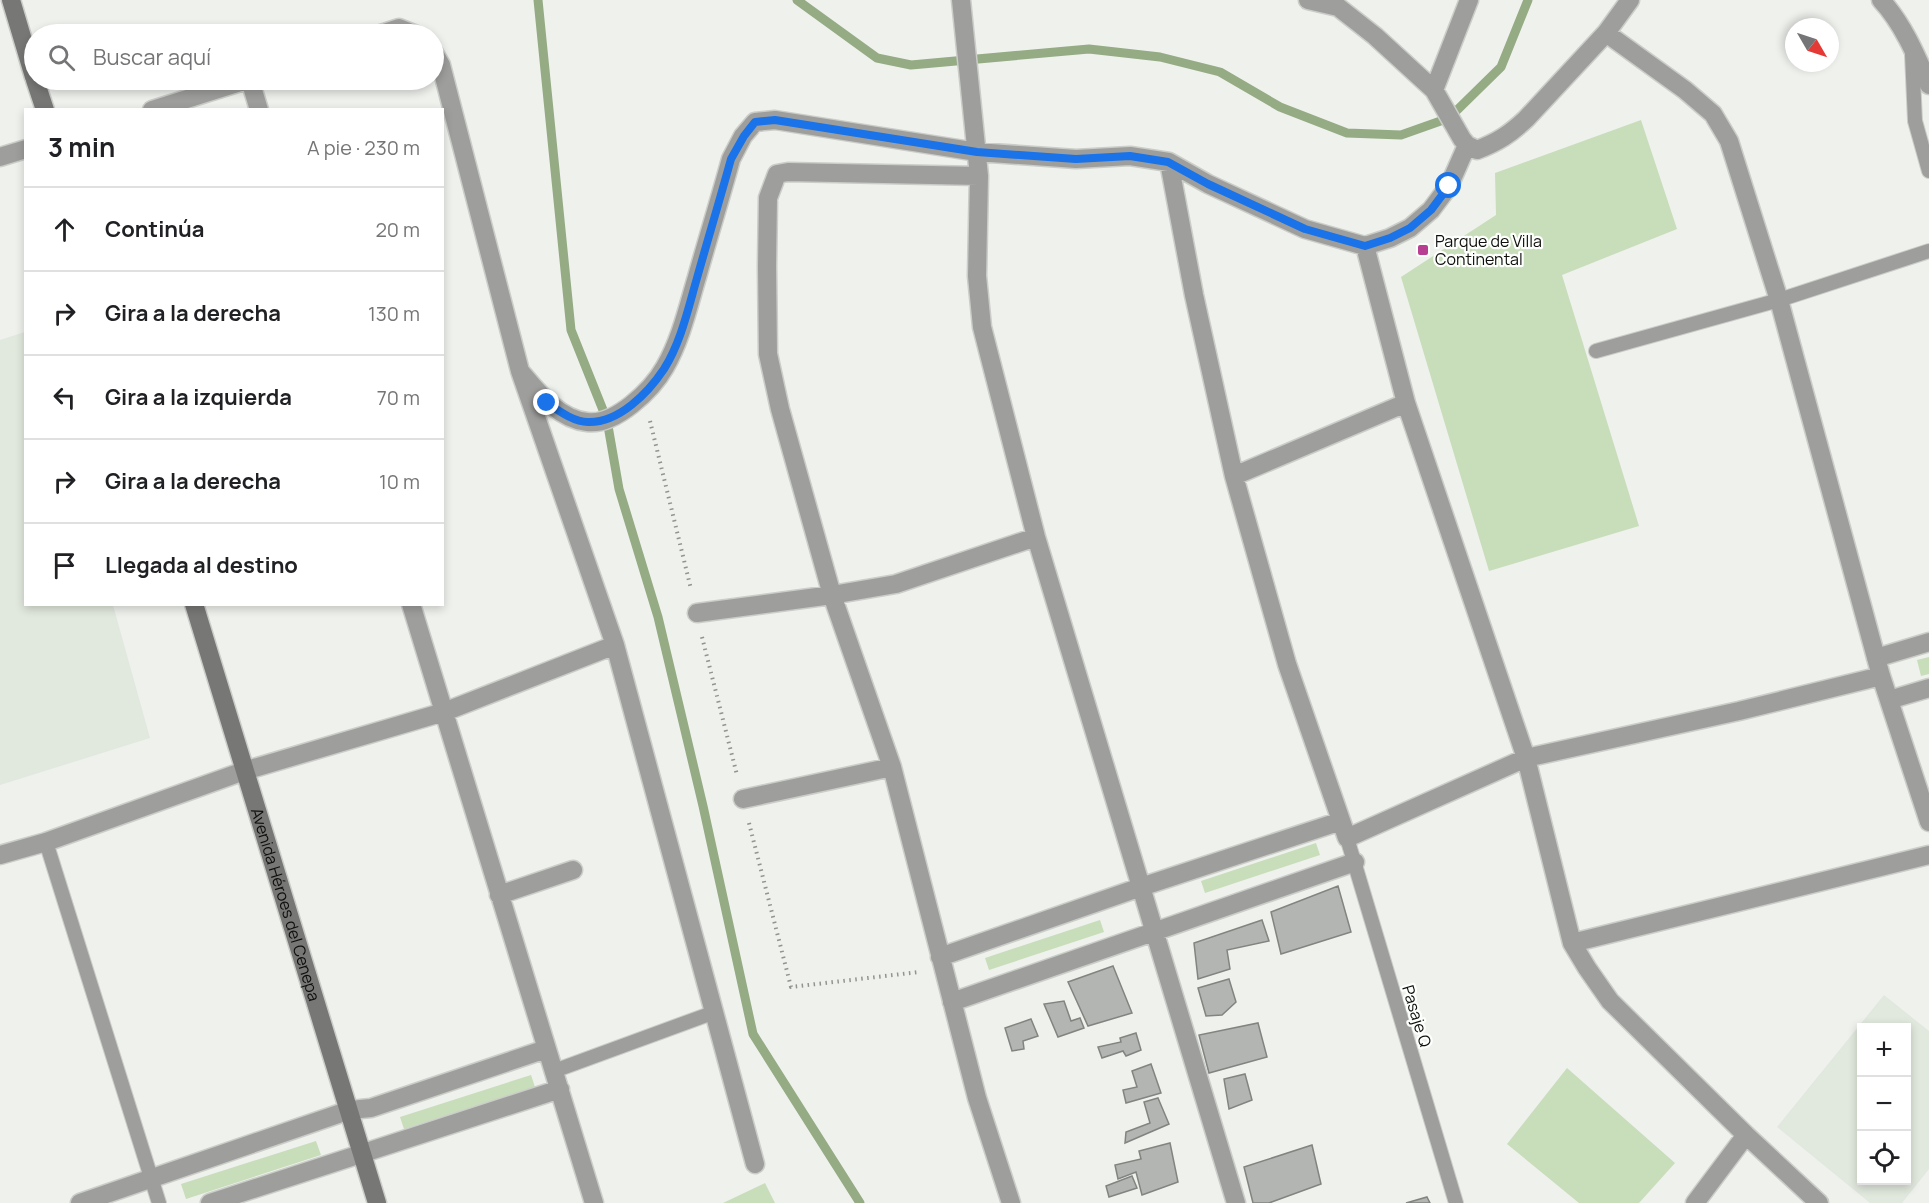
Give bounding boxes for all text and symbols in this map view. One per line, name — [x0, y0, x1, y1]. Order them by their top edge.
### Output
north arrow — [1785, 18, 1839, 72]
search box — [24, 24, 444, 90]
icon: search — [45, 41, 78, 74]
text: Buscar aquí — [93, 42, 211, 72]
text: 3 min — [48, 129, 115, 165]
text: A pie · 230 m — [307, 134, 420, 161]
route start — [1435, 172, 1461, 198]
icon: ahead — [48, 213, 81, 246]
text: Continúa — [105, 214, 205, 244]
text: 20 m — [375, 216, 420, 243]
place label: Parque de Villa Continental — [1435, 230, 1542, 270]
marker: Parque de Villa Continental — [1416, 243, 1430, 257]
icon: right — [48, 297, 81, 330]
text: Gira a la derecha — [105, 298, 281, 328]
text: 130 m — [368, 300, 420, 327]
icon: left — [48, 381, 81, 414]
text: Gira a la izquierda — [105, 382, 292, 412]
text: 70 m — [377, 384, 420, 411]
route end — [533, 389, 559, 415]
icon: right — [48, 465, 81, 498]
text: Gira a la derecha — [105, 466, 281, 496]
text: 10 m — [379, 468, 420, 495]
icon: arrive — [48, 549, 81, 582]
text: Llegada al destino — [105, 550, 298, 580]
street label: Avenida Héroes del Cenepa — [246, 805, 326, 1004]
street label: Pasaje Q — [1397, 982, 1437, 1050]
map controls — [1857, 1023, 1911, 1185]
button: + — [1857, 1023, 1911, 1077]
button: − — [1857, 1077, 1911, 1131]
button: locate — [1857, 1131, 1911, 1185]

